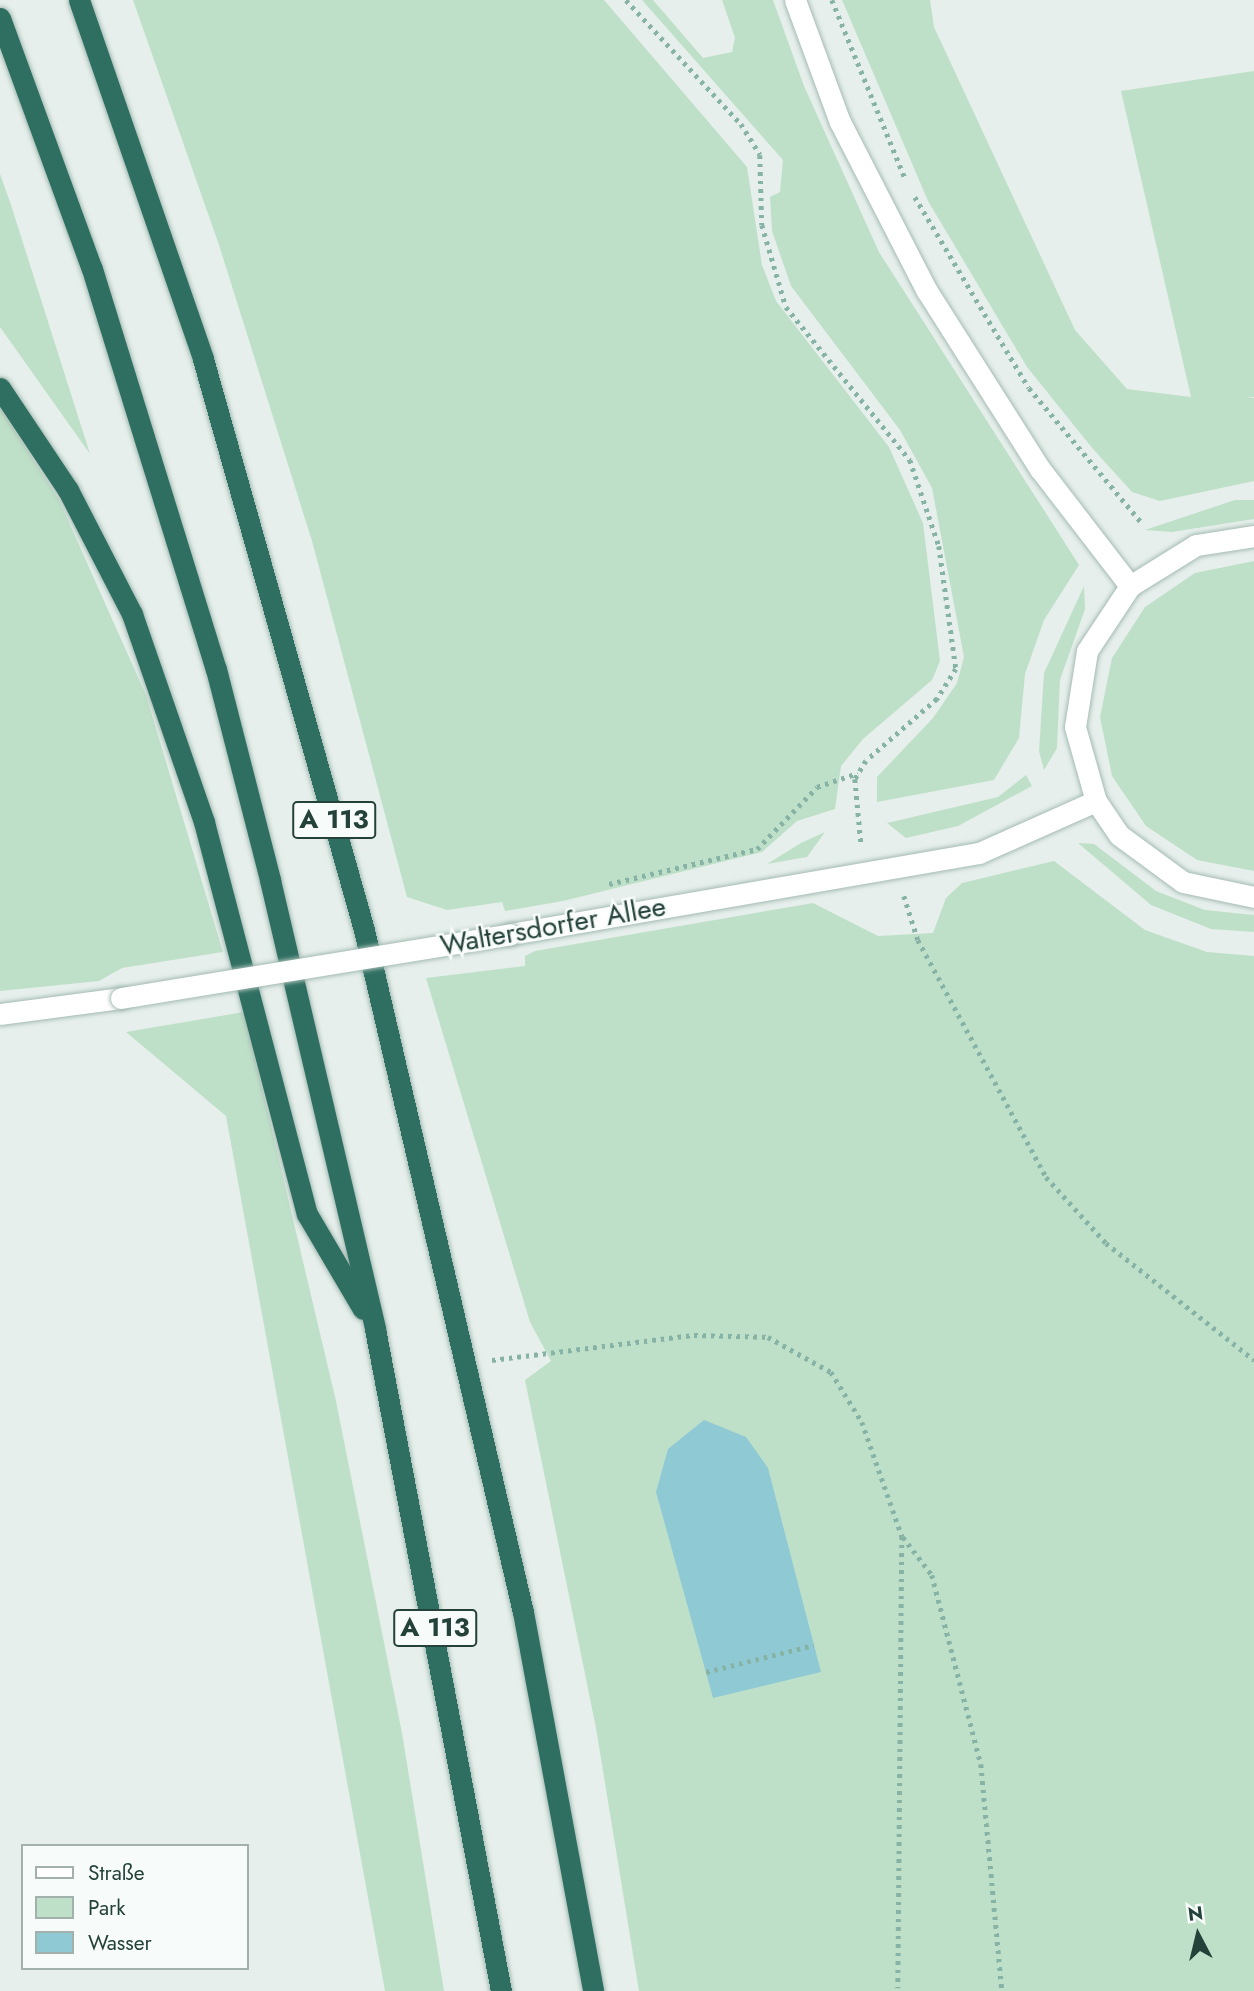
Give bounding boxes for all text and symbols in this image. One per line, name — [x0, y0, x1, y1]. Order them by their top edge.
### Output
road number: A 113 — [292, 798, 376, 842]
street label: Waltersdorfer Allee — [438, 890, 668, 962]
road number: A 113 — [393, 1606, 477, 1651]
legend — [21, 1844, 248, 1970]
text: Straße — [88, 1858, 145, 1888]
text: Park — [88, 1893, 125, 1923]
text: N — [1186, 1899, 1205, 1928]
north arrow — [1163, 1900, 1233, 1970]
text: Wasser — [88, 1928, 152, 1958]

